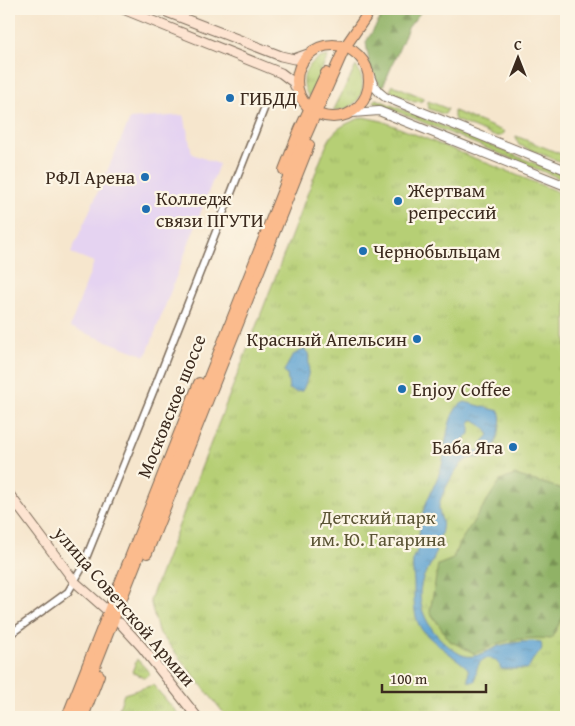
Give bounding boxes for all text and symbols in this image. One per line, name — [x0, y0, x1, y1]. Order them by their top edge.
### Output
north arrow — [492, 32, 542, 82]
text: С — [514, 35, 522, 55]
place label: ГИБДД — [240, 84, 297, 112]
marker: ГИБДД — [224, 92, 236, 104]
place label: РФЛ Арена — [45, 163, 135, 191]
marker: РФЛ Арена — [139, 171, 151, 183]
place label: Жертвам репрессий — [407, 176, 497, 226]
place label: Колледж связи ПГУТИ — [156, 184, 264, 234]
marker: Жертвам репрессий — [392, 195, 404, 207]
marker: Колледж связи ПГУТИ — [140, 203, 152, 215]
place label: Чернобыльцам — [373, 237, 500, 265]
marker: Чернобыльцам — [357, 245, 369, 257]
place label: Красный Апельсин — [246, 325, 407, 353]
street label: Московское шоссе — [129, 330, 213, 482]
marker: Красный Апельсин — [411, 333, 423, 345]
place label: Enjoy Coffee — [412, 375, 511, 403]
marker: Enjoy Coffee — [396, 383, 408, 395]
place label: Баба Яга — [432, 433, 503, 461]
marker: Баба Яга — [507, 441, 519, 453]
park label: Детский парк им. Ю. Гагарина — [310, 503, 446, 553]
street label: улица Советской Армии — [47, 519, 203, 692]
scale bar — [382, 661, 486, 693]
text: 100 m — [390, 668, 428, 689]

